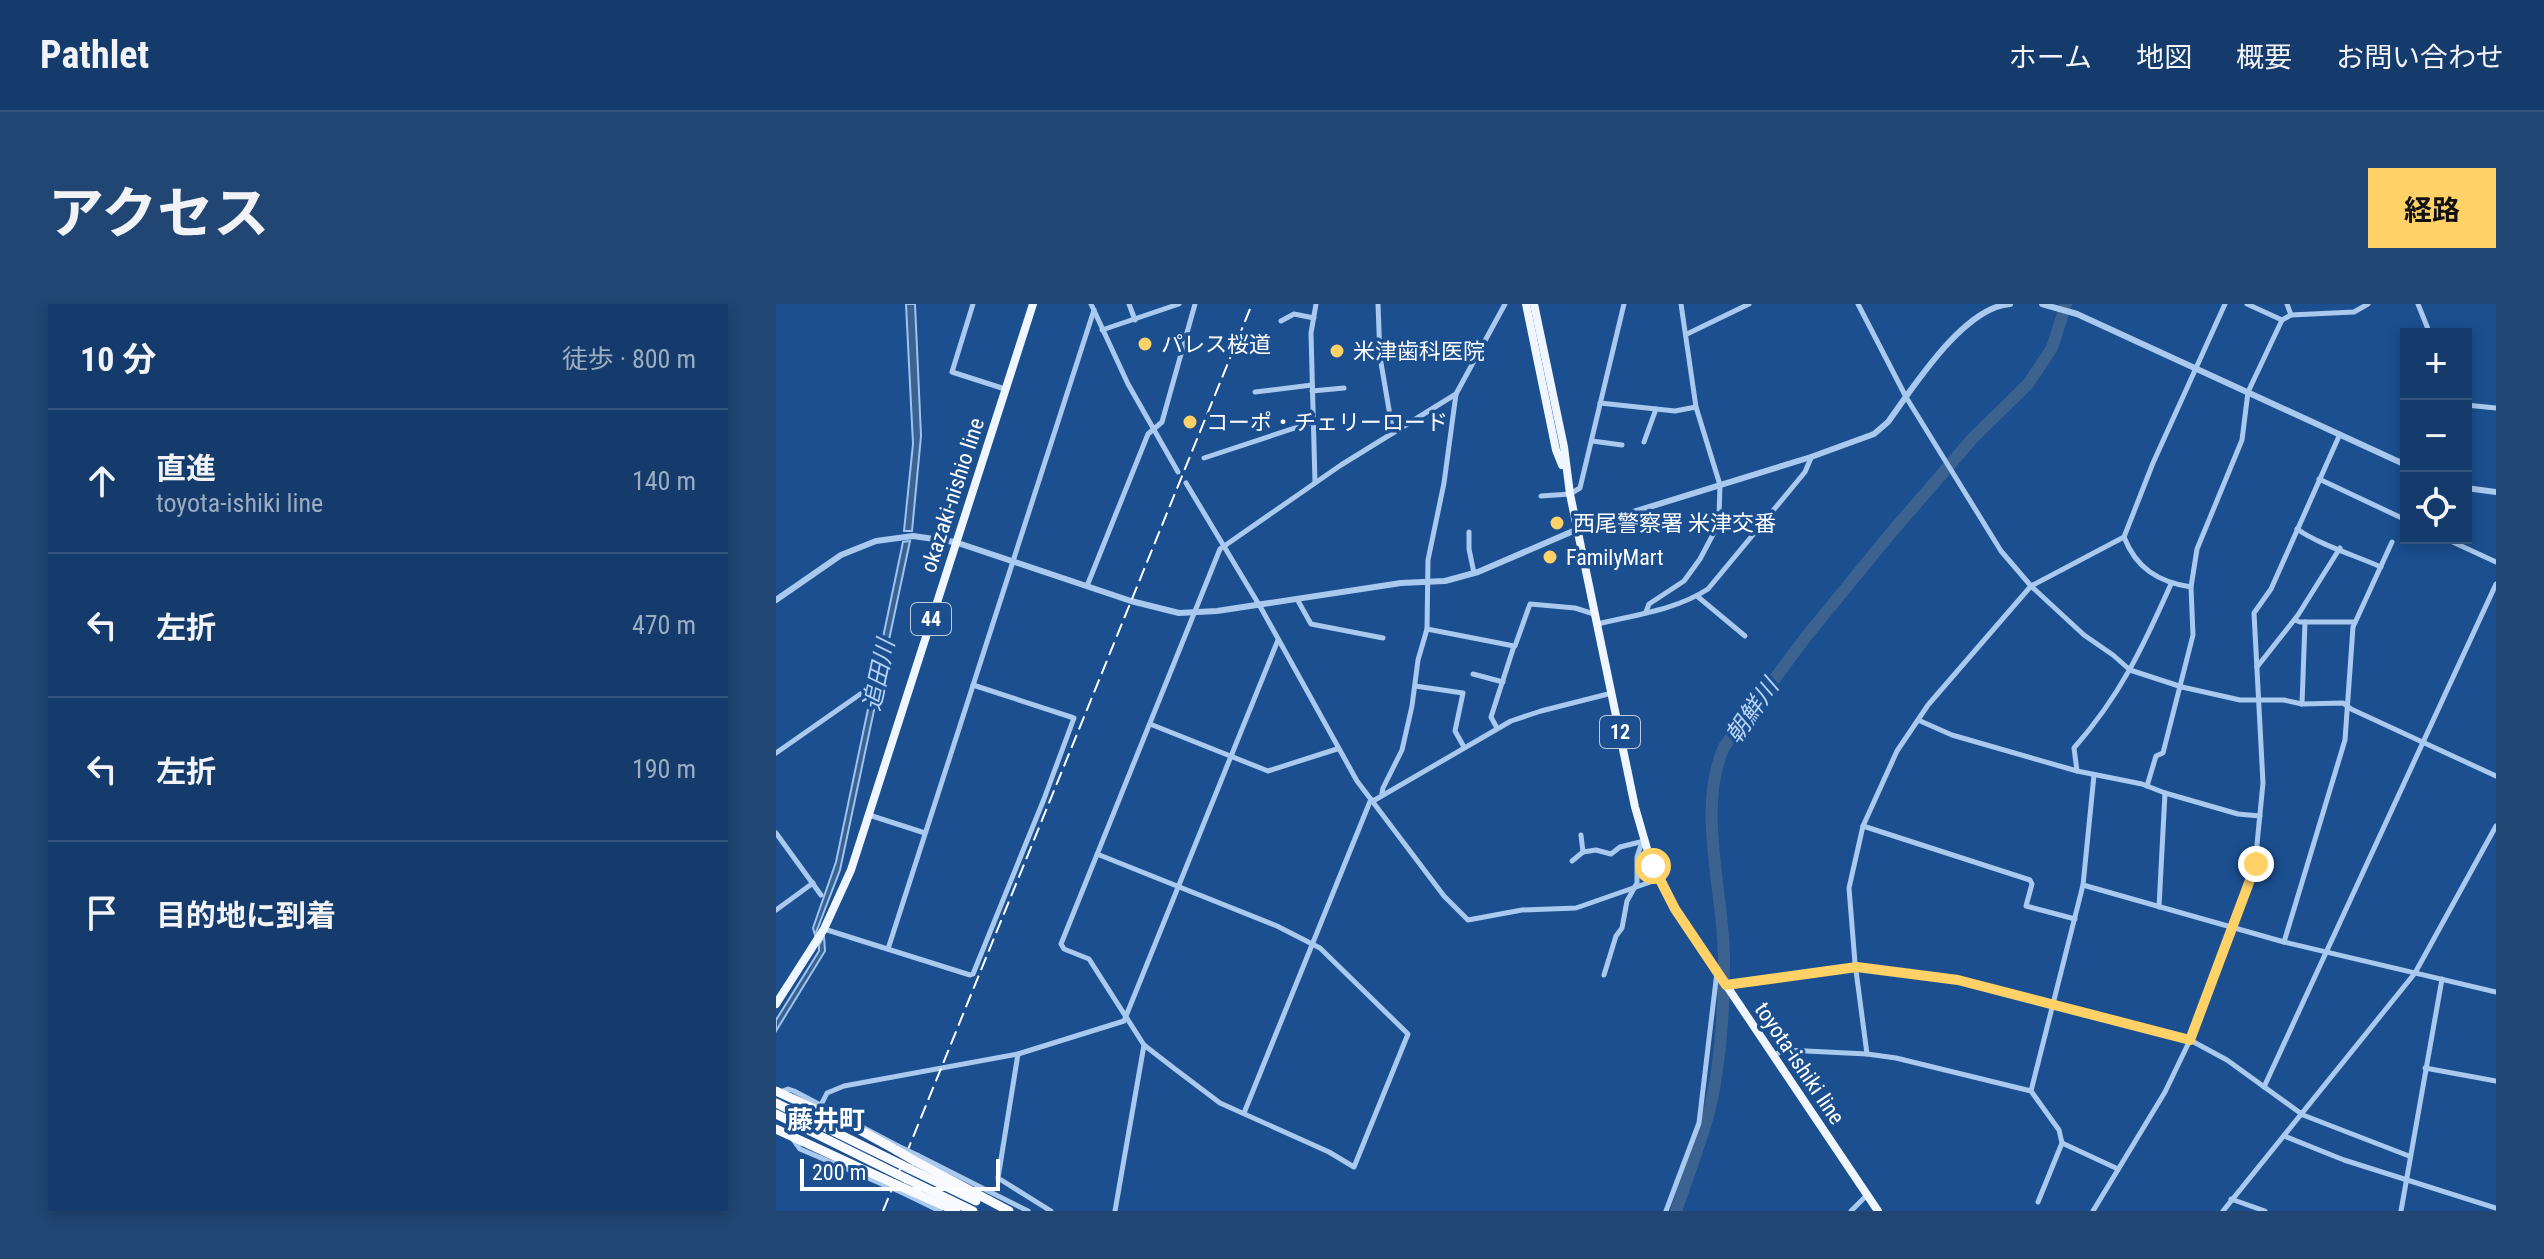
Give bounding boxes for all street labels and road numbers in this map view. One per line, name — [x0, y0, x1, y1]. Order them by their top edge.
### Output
street label: okazaki-nishio line — [916, 415, 989, 575]
road number: 44 — [911, 603, 951, 635]
road number: 12 — [1600, 716, 1640, 748]
street label: toyota-ishiki line — [1750, 998, 1850, 1129]

